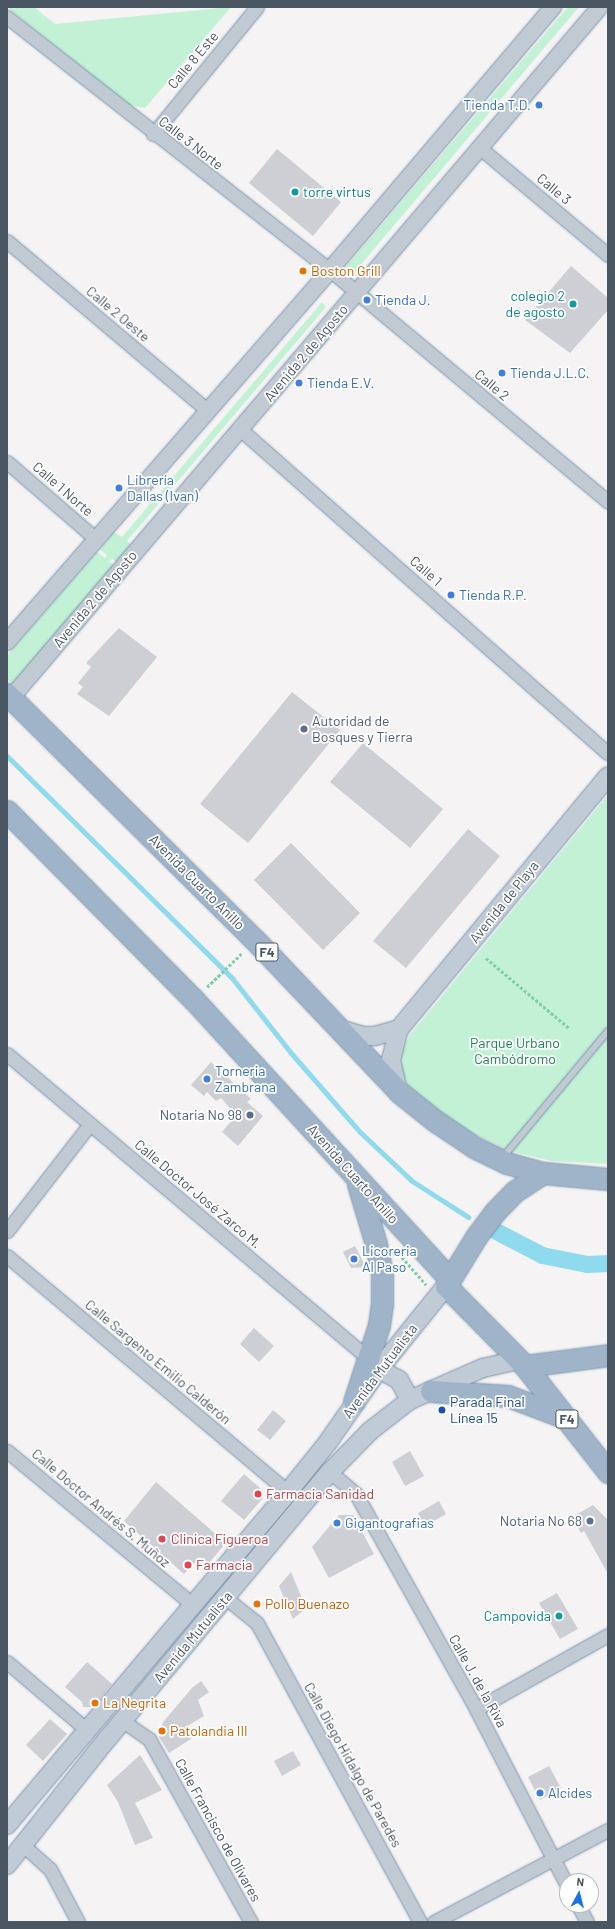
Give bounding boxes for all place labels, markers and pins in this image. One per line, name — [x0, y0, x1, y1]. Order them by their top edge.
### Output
place label: Tienda T.D. — [463, 97, 531, 113]
marker: Tienda T.D. — [534, 100, 544, 110]
place label: torre virtus — [303, 184, 371, 200]
marker: torre virtus — [290, 187, 300, 197]
place label: Boston Grill — [311, 263, 381, 279]
marker: Boston Grill — [298, 266, 308, 276]
place label: colegio 2 de agosto — [506, 288, 565, 320]
place label: Tienda J. — [375, 292, 431, 308]
marker: Tienda J. — [362, 295, 372, 305]
marker: colegio 2 de agosto — [568, 299, 578, 309]
place label: Tienda J.L.C. — [510, 365, 590, 381]
marker: Tienda J.L.C. — [497, 368, 507, 378]
place label: Tienda E.V. — [307, 375, 374, 391]
marker: Tienda E.V. — [294, 378, 304, 388]
place label: Librería Dallas (Ivan) — [127, 472, 198, 504]
marker: Librería Dallas (Ivan) — [114, 483, 124, 493]
place label: Tienda R.P. — [459, 587, 527, 603]
marker: Tienda R.P. — [446, 590, 456, 600]
place label: Autoridad de Bosques y Tierra — [312, 713, 413, 746]
marker: Autoridad de Bosques y Tierra — [299, 724, 309, 734]
place label: Torneria Zambrana — [215, 1063, 276, 1096]
marker: Torneria Zambrana — [202, 1074, 212, 1084]
place label: Notaria No 98 — [160, 1107, 242, 1123]
marker: Notaria No 98 — [245, 1110, 255, 1120]
place label: Licoreria Al Paso — [362, 1243, 417, 1276]
marker: Licoreria Al Paso — [349, 1254, 359, 1264]
place label: Parada Final Línea 15 — [450, 1394, 525, 1426]
marker: Parada Final Línea 15 — [437, 1405, 447, 1415]
place label: Farmacia Sanidad — [266, 1486, 374, 1502]
marker: Farmacia Sanidad — [253, 1489, 263, 1499]
place label: Notaria No 68 — [500, 1513, 582, 1529]
place label: Gigantografias — [345, 1515, 434, 1531]
marker: Notaria No 68 — [585, 1516, 595, 1526]
marker: Gigantografias — [332, 1518, 342, 1528]
place label: Clinica Figueroa — [171, 1531, 268, 1547]
marker: Clinica Figueroa — [156, 1533, 168, 1545]
place label: Farmacia — [196, 1557, 252, 1573]
marker: Farmacia — [183, 1560, 193, 1570]
place label: Pollo Buenazo — [265, 1596, 350, 1612]
marker: Pollo Buenazo — [252, 1599, 262, 1609]
place label: Campovida — [484, 1608, 551, 1624]
marker: Campovida — [554, 1611, 564, 1621]
place label: La Negrita — [103, 1695, 166, 1711]
marker: La Negrita — [90, 1698, 100, 1708]
place label: Patolandia III — [170, 1723, 248, 1739]
marker: Patolandia III — [157, 1726, 167, 1736]
place label: Alcides — [548, 1785, 592, 1801]
marker: Alcides — [535, 1788, 545, 1798]

